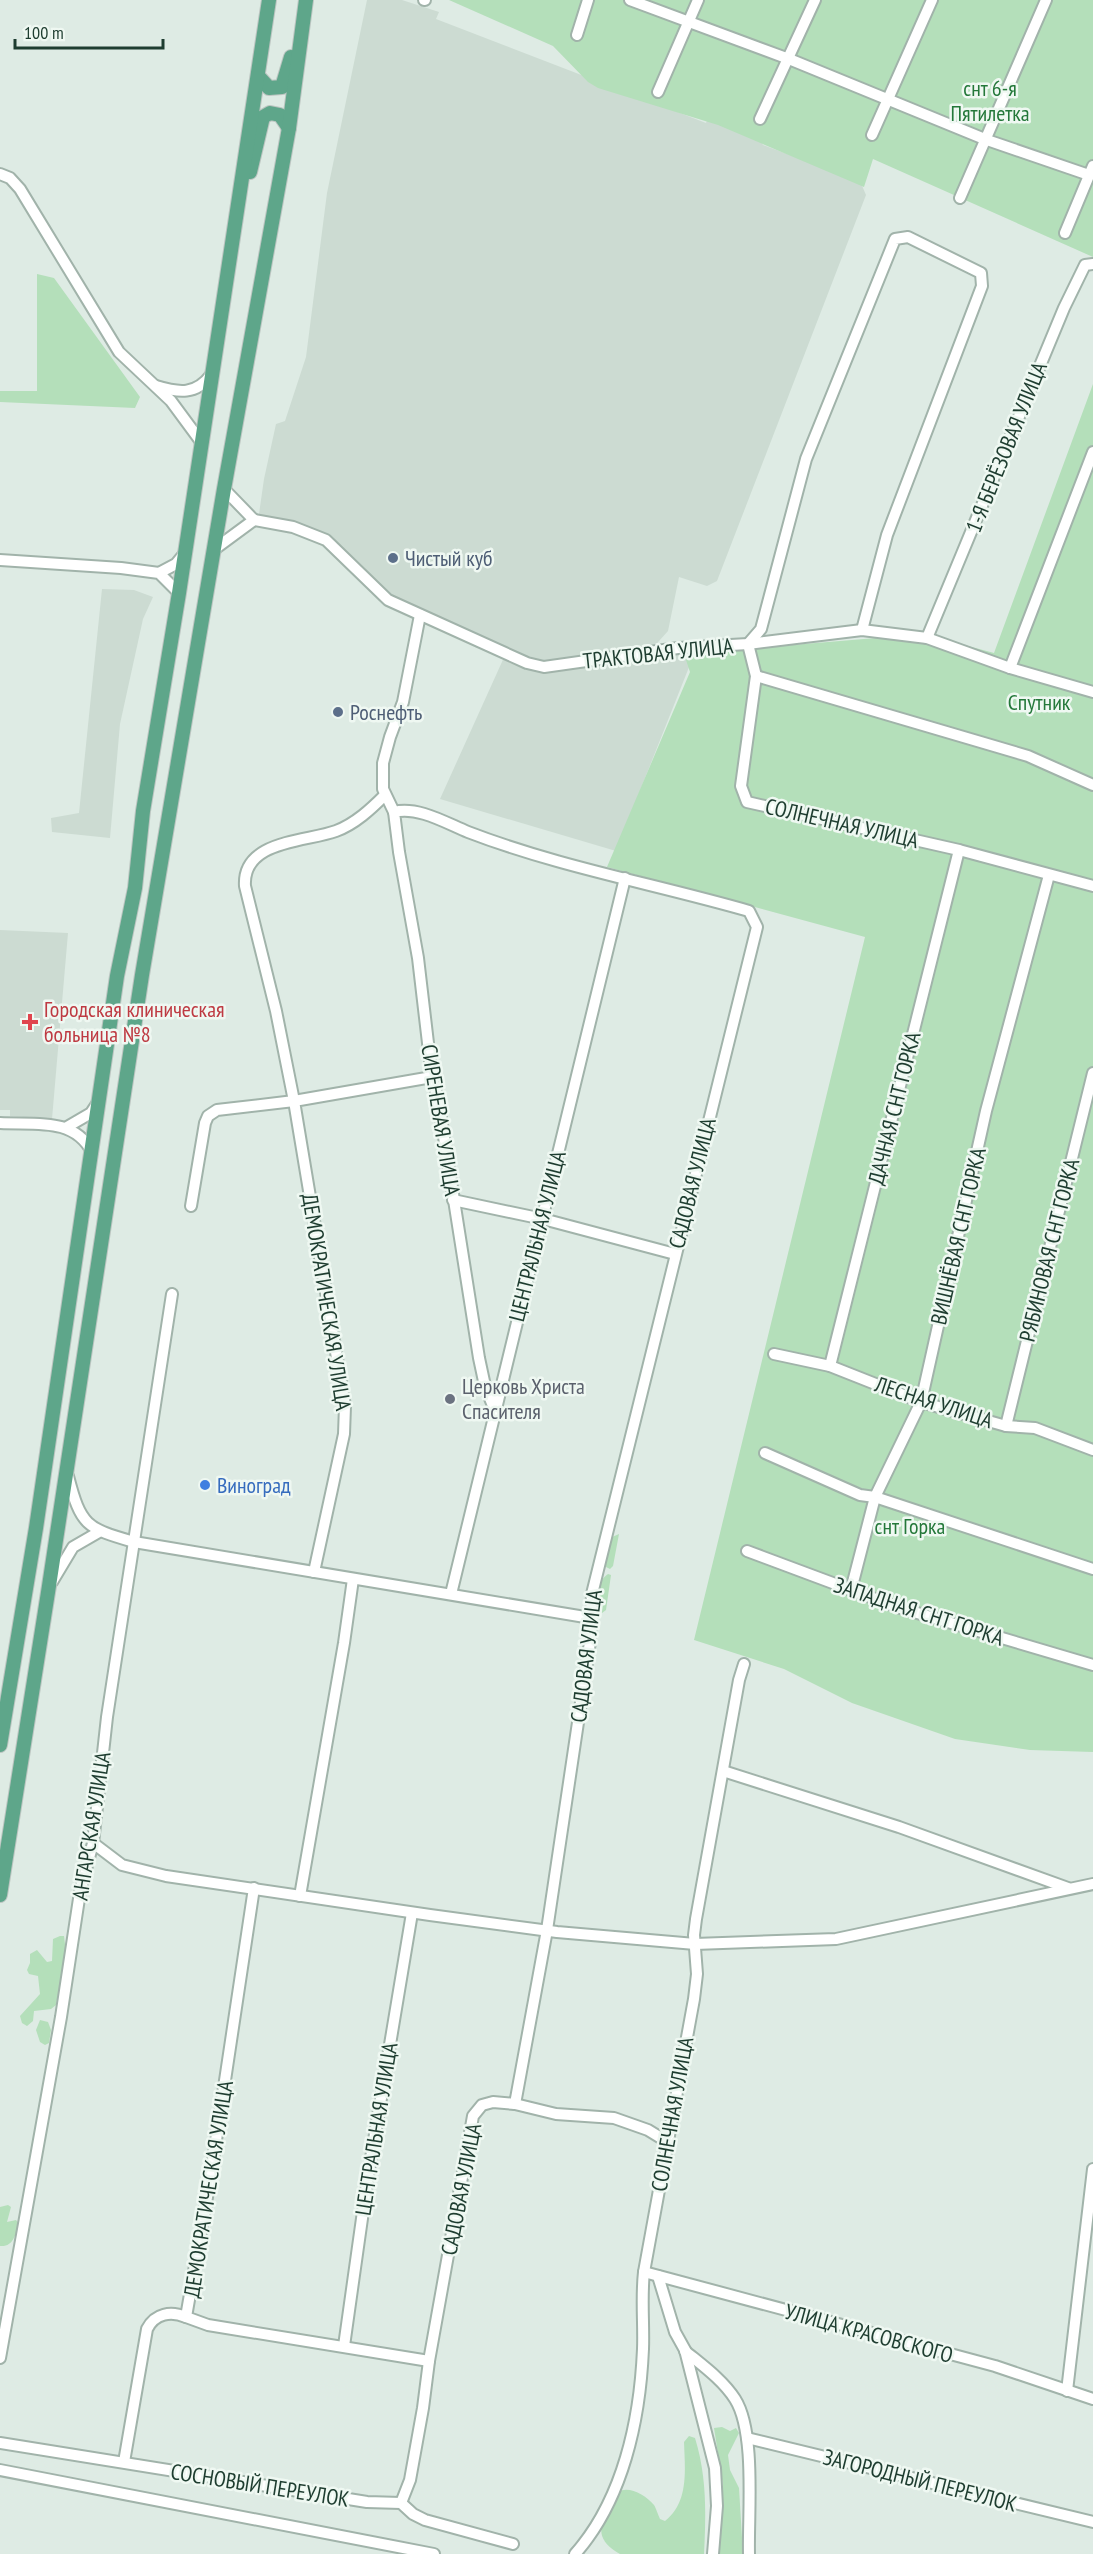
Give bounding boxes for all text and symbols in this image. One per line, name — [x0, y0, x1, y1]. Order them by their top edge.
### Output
scale bar — [15, 12, 164, 50]
text: 100 m — [24, 21, 64, 44]
park label: снт 6-я Пятилетка — [950, 74, 1030, 127]
street label: 1-Я БЕРЁЗОВАЯ УЛИЦА — [959, 357, 1053, 536]
place label: Чистый куб — [405, 544, 492, 572]
marker: Чистый куб — [386, 551, 400, 565]
street label: ТРАКТОВАЯ УЛИЦА — [581, 631, 735, 675]
park label: Спутник — [1008, 688, 1071, 716]
place label: Роснефть — [350, 698, 422, 726]
marker: Роснефть — [331, 705, 345, 719]
street label: СОЛНЕЧНАЯ УЛИЦА — [763, 792, 922, 854]
place label: Городская клиническая больница №8 — [44, 995, 224, 1048]
marker: Городская клиническая больница №8 — [21, 1013, 39, 1031]
street label: ДАЧНАЯ СНТ ГОРКА — [862, 1028, 927, 1187]
street label: СИРЕНЕВАЯ УЛИЦА — [415, 1042, 467, 1198]
street label: САДОВАЯ УЛИЦА — [662, 1114, 722, 1251]
street label: ВИШНЁВАЯ СНТ ГОРКА — [924, 1144, 992, 1327]
street label: ЦЕНТРАЛЬНАЯ УЛИЦА — [502, 1147, 572, 1324]
street label: РЯБИНОВАЯ СНТ ГОРКА — [1013, 1155, 1085, 1344]
street label: ДЕМОКРАТИЧЕСКАЯ УЛИЦА — [296, 1192, 358, 1413]
street label: ЛЕСНАЯ УЛИЦА — [871, 1369, 997, 1434]
place label: Церковь Христа Спасителя — [462, 1372, 585, 1425]
marker: Церковь Христа Спасителя — [443, 1392, 457, 1406]
place label: Виноград — [217, 1471, 291, 1499]
marker: Виноград — [198, 1478, 212, 1492]
park label: снт Горка — [875, 1512, 945, 1540]
street label: ЗАПАДНАЯ СНТ ГОРКА — [830, 1570, 1008, 1652]
street label: САДОВАЯ УЛИЦА — [564, 1587, 608, 1724]
street label: АНГАРСКАЯ УЛИЦА — [65, 1749, 117, 1902]
street label: СОЛНЕЧНАЯ УЛИЦА — [645, 2034, 699, 2193]
street label: ЦЕНТРАЛЬНАЯ УЛИЦА — [348, 2040, 404, 2218]
street label: ДЕМОКРАТИЧЕСКАЯ УЛИЦА — [177, 2078, 239, 2299]
street label: САДОВАЯ УЛИЦА — [435, 2120, 488, 2257]
street label: УЛИЦА КРАСОВСКОГО — [782, 2297, 956, 2369]
street label: ЗАГОРОДНЫЙ ПЕРЕУЛОК — [820, 2442, 1020, 2518]
street label: СОСНОВЫЙ ПЕРЕУЛОК — [169, 2457, 351, 2513]

